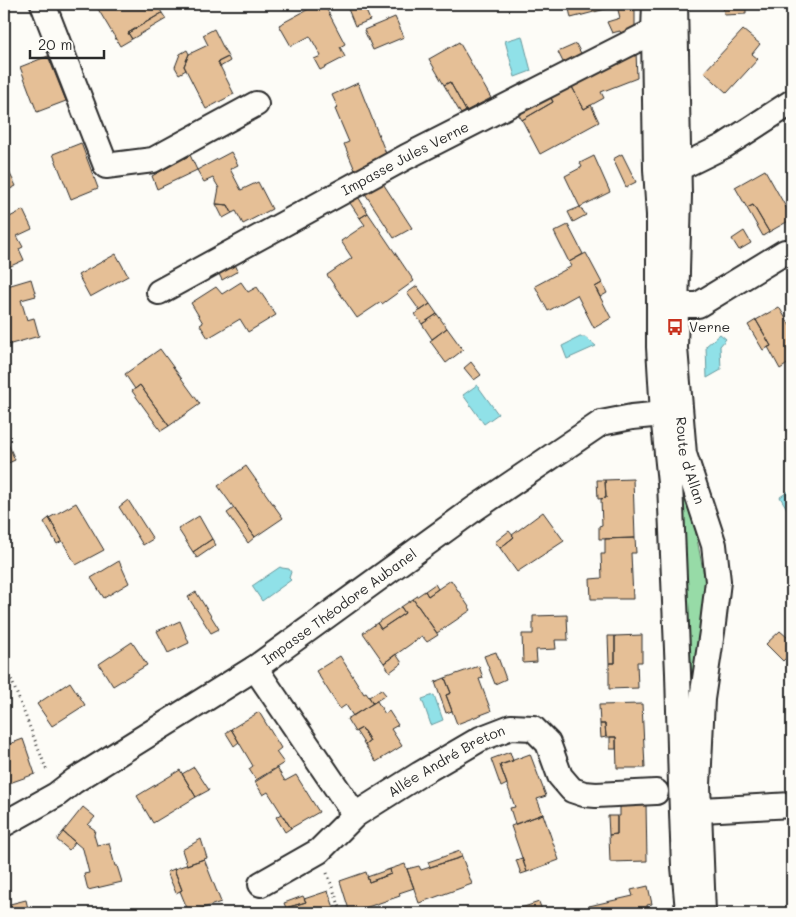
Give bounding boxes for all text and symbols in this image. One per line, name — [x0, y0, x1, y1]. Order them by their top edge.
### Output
scale bar — [30, 28, 104, 60]
text: 20 m — [38, 34, 72, 54]
street label: Impasse Jules Verne — [338, 117, 472, 200]
bus stop icon: Verne — [665, 317, 685, 337]
place label: Verne — [689, 317, 730, 336]
street label: Route d'Allan — [672, 416, 710, 506]
street label: Impasse Théodore Aubanel — [258, 544, 420, 669]
street label: Allée André Breton — [384, 720, 507, 801]

